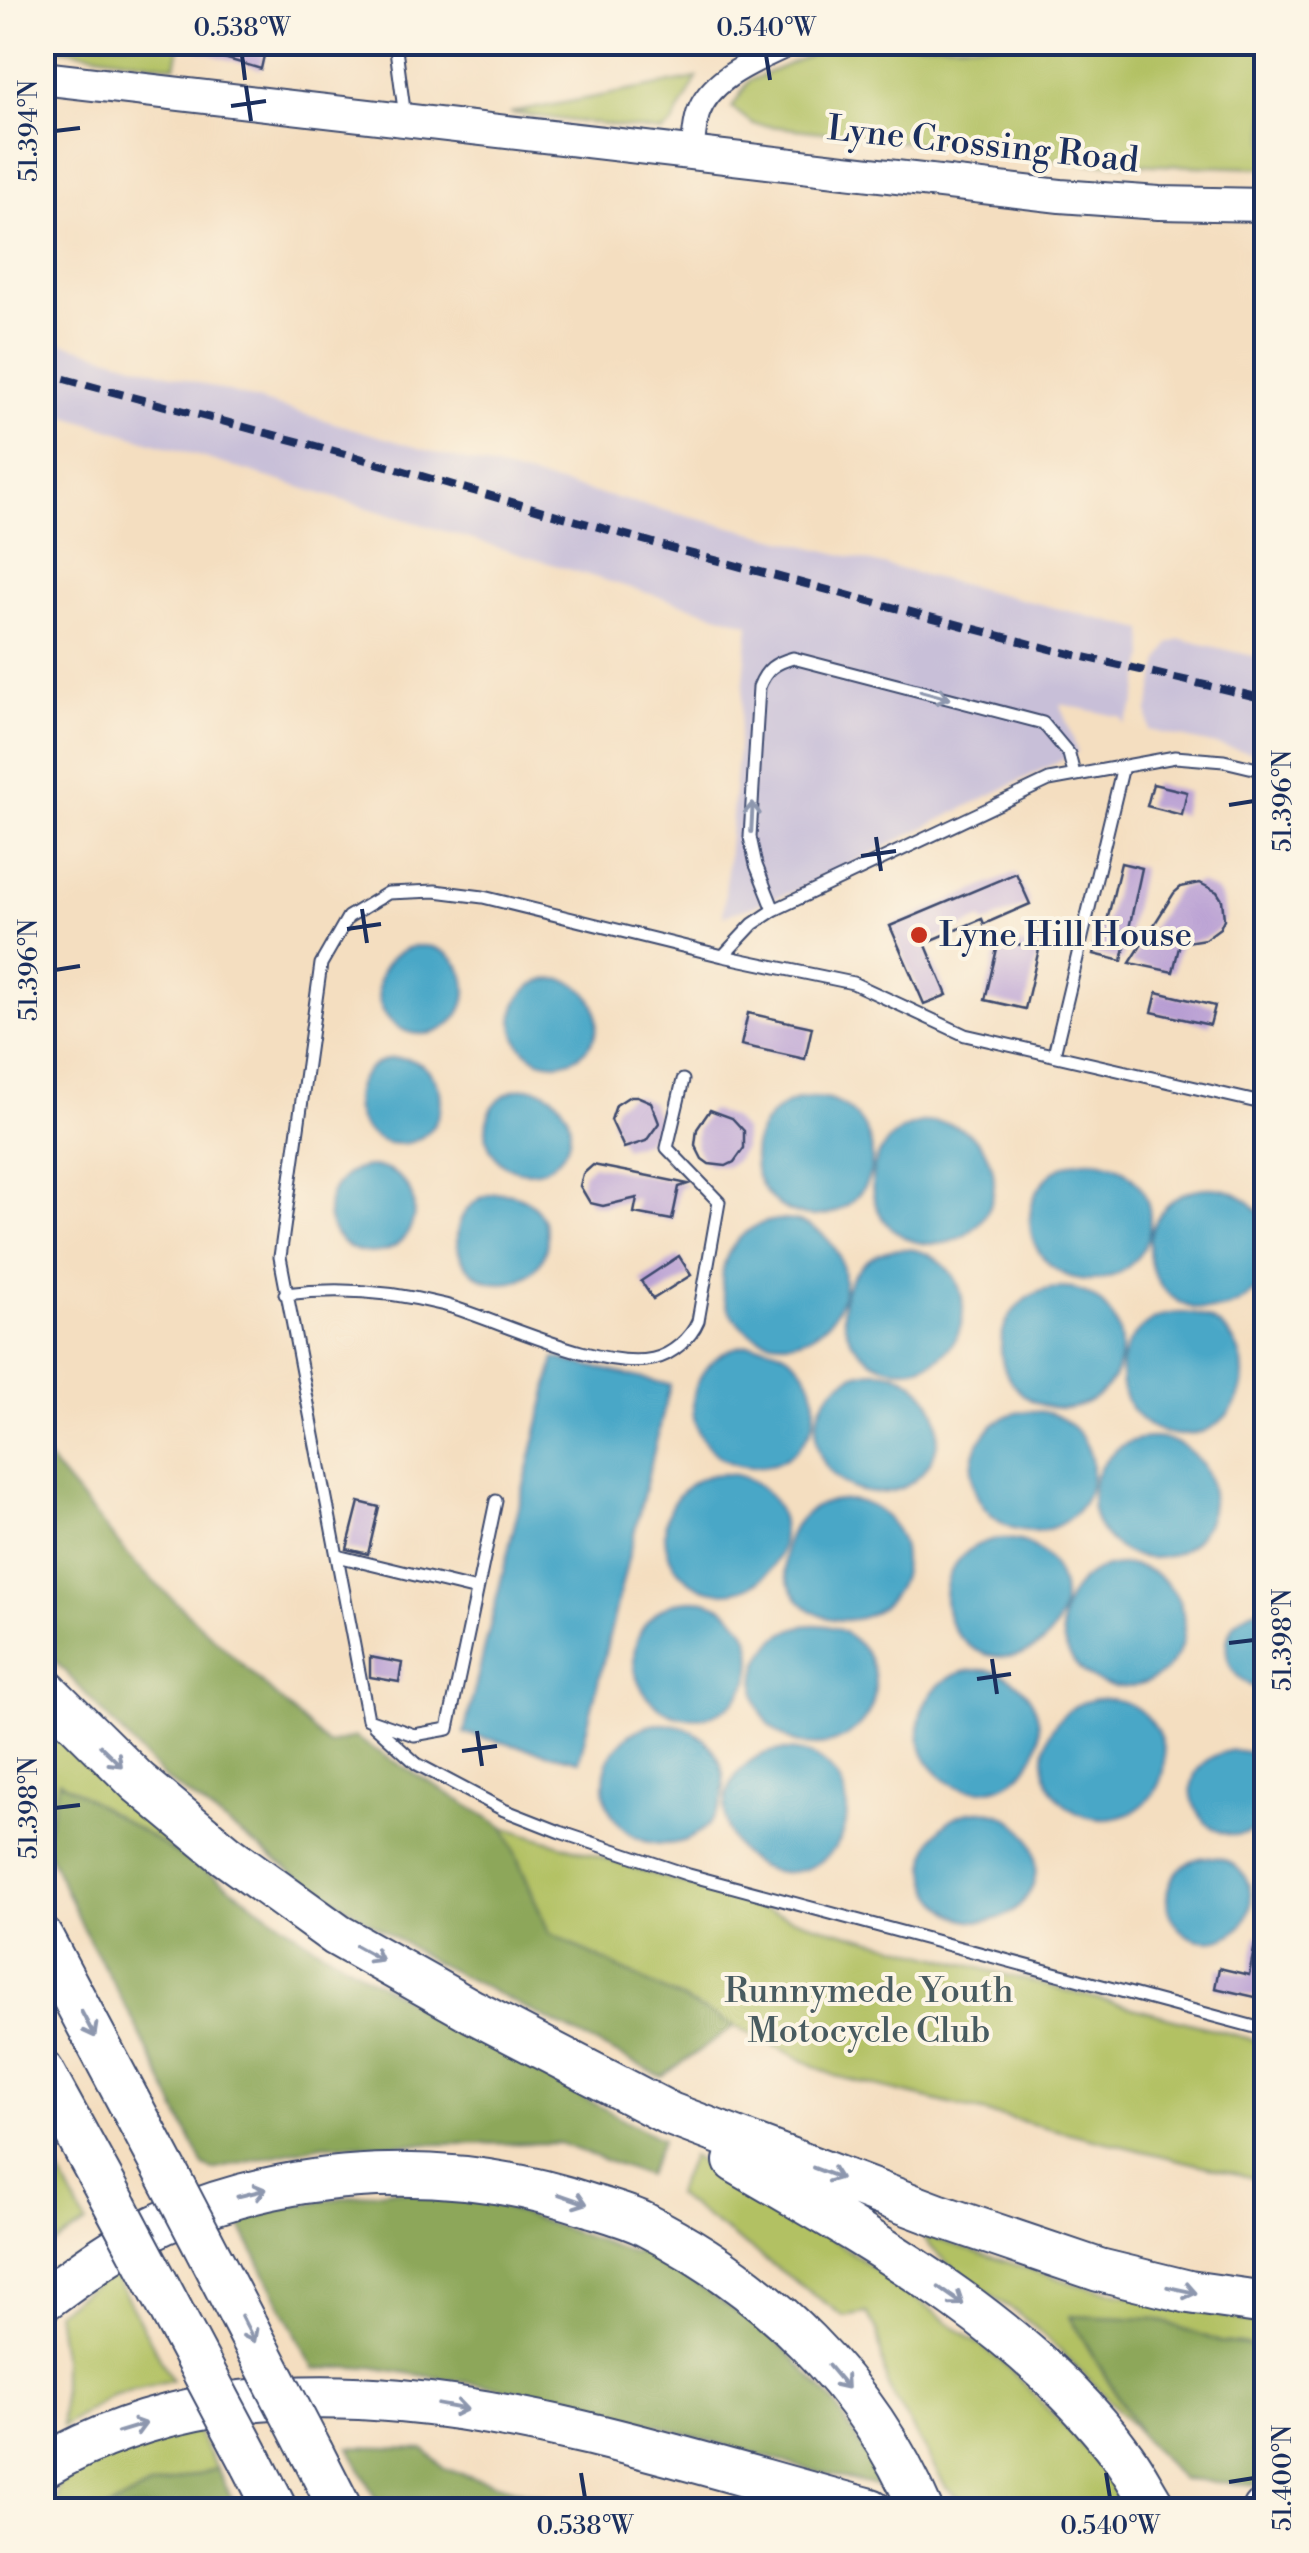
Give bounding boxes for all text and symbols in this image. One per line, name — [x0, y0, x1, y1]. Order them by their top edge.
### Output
text: 0.538°W — [194, 13, 292, 44]
text: 0.540°W — [716, 13, 817, 44]
text: 51.394°N — [14, 80, 45, 182]
street label: Lyne Crossing Road — [825, 107, 1141, 183]
one-way arrow — [919, 686, 950, 705]
text: 51.396°N — [1268, 749, 1299, 852]
one-way arrow — [743, 802, 762, 834]
place label: Lyne Hill House — [939, 914, 1192, 957]
text: 51.396°N — [14, 918, 45, 1021]
marker: Lyne Hill House — [908, 924, 930, 946]
text: 51.398°N — [1268, 1588, 1299, 1691]
one-way arrow — [98, 1744, 123, 1767]
text: 51.398°N — [14, 1756, 45, 1859]
one-way arrow — [354, 1943, 383, 1963]
park label: Runnymede Youth Motocycle Club — [724, 1970, 1014, 2053]
one-way arrow — [79, 2009, 98, 2039]
one-way arrow — [811, 2166, 842, 2184]
one-way arrow — [236, 2182, 267, 2201]
one-way arrow — [556, 2191, 587, 2209]
one-way arrow — [1165, 2281, 1197, 2300]
one-way arrow — [937, 2285, 965, 2306]
one-way arrow — [239, 2314, 258, 2344]
one-way arrow — [827, 2363, 849, 2389]
one-way arrow — [436, 2398, 469, 2417]
one-way arrow — [116, 2418, 147, 2436]
text: 51.400°N — [1268, 2424, 1299, 2531]
text: 0.538°W — [537, 2511, 635, 2542]
text: 0.540°W — [1060, 2511, 1161, 2542]

